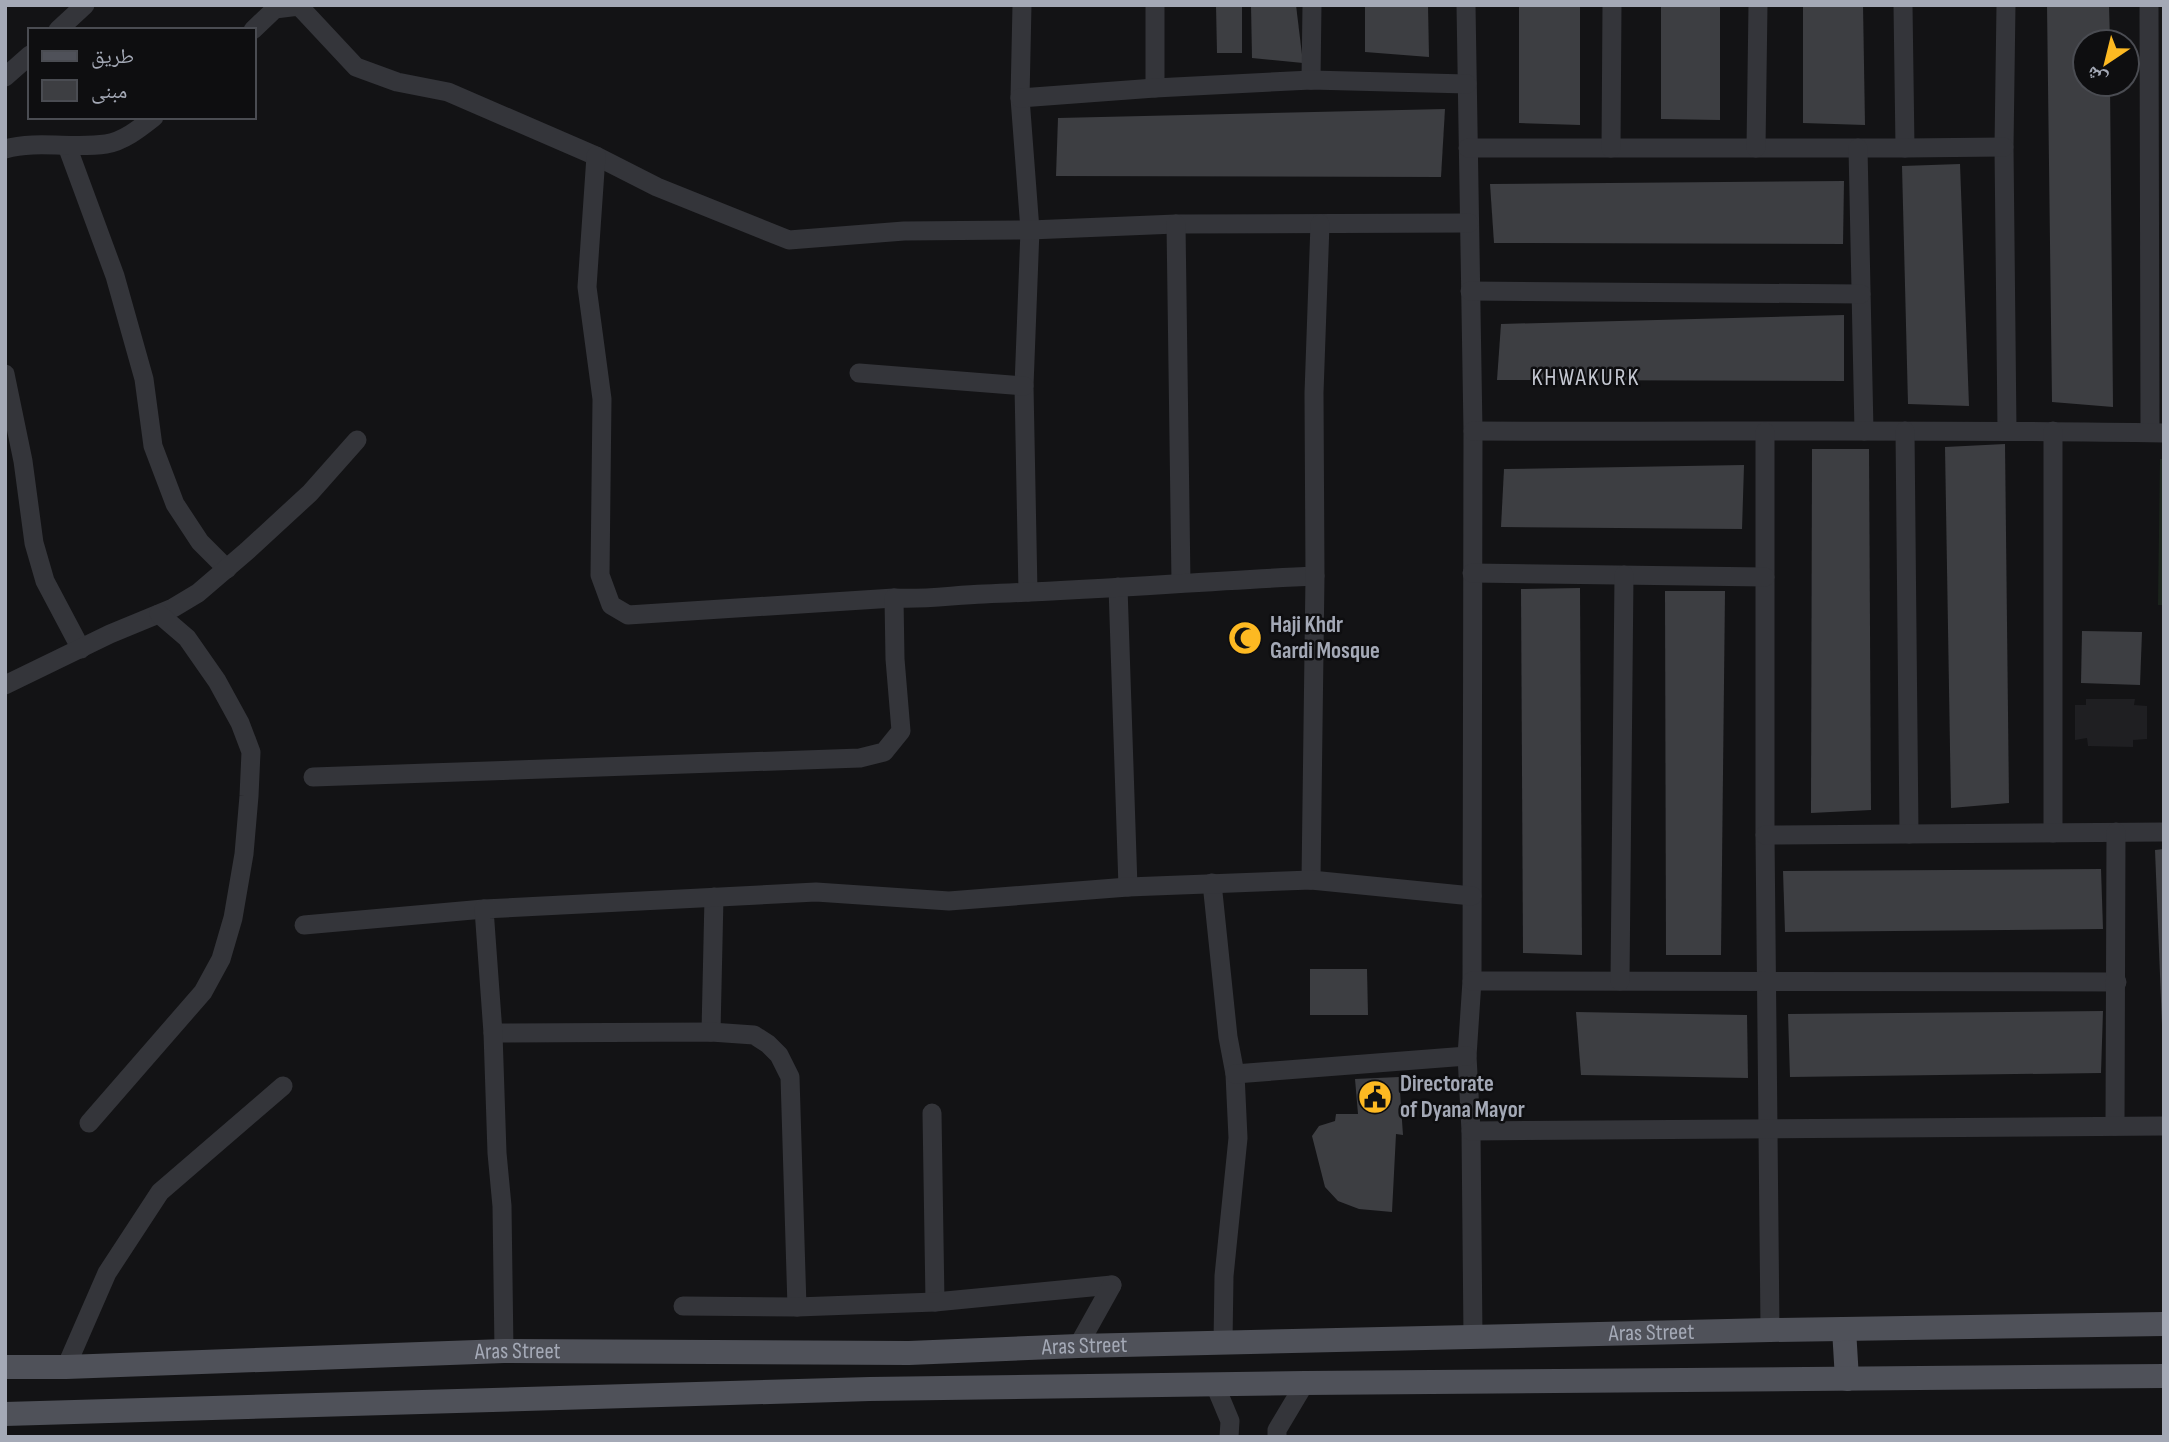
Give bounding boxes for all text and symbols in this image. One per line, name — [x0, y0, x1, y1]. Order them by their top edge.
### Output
legend — [28, 28, 256, 119]
north arrow — [2071, 28, 2141, 98]
text: طريق — [91, 44, 134, 69]
text: ش — [2082, 60, 2112, 91]
text: مبنى — [91, 79, 127, 104]
district label: KHWAKURK — [1531, 363, 1641, 392]
place label: Haji Khdr Gardi Mosque — [1270, 611, 1380, 665]
mosque icon: Haji Khdr Gardi Mosque — [1226, 619, 1264, 657]
place label: Directorate of Dyana Mayor — [1400, 1070, 1525, 1124]
public building icon: Directorate of Dyana Mayor — [1356, 1078, 1394, 1116]
street label: Aras Street — [1607, 1318, 1695, 1348]
street label: Aras Street — [1040, 1331, 1128, 1362]
street label: Aras Street — [473, 1337, 561, 1366]

